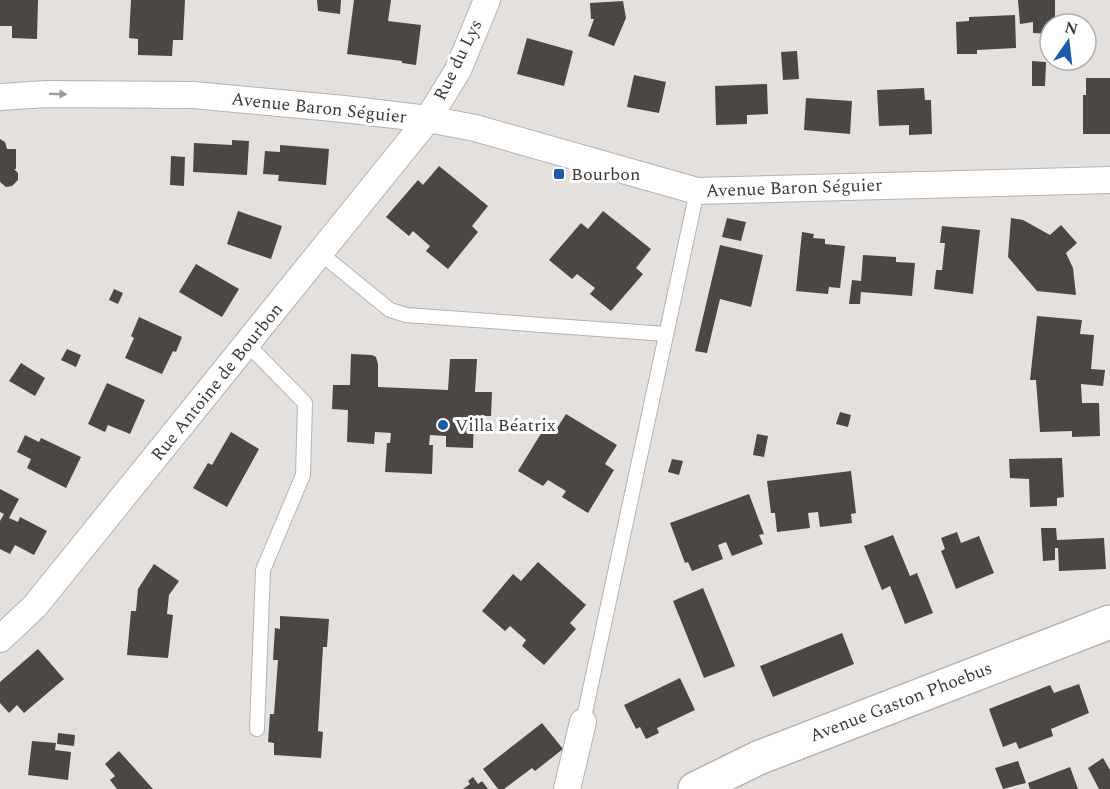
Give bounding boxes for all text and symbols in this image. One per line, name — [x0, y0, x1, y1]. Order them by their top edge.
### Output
north arrow — [1038, 12, 1098, 72]
street label: Rue du Lys — [427, 15, 489, 105]
text: N — [1062, 15, 1081, 42]
street label: Avenue Baron Séguier — [230, 85, 408, 131]
one-way arrow — [49, 89, 68, 99]
place label: Bourbon — [571, 161, 640, 188]
marker: Bourbon — [552, 167, 566, 181]
street label: Avenue Baron Séguier — [705, 171, 883, 205]
street label: Rue Antoine de Bourbon — [144, 297, 290, 467]
place label: Villa Béatrix — [455, 412, 556, 439]
marker: Villa Béatrix — [436, 418, 450, 432]
street label: Avenue Gaston Phoebus — [806, 655, 996, 749]

